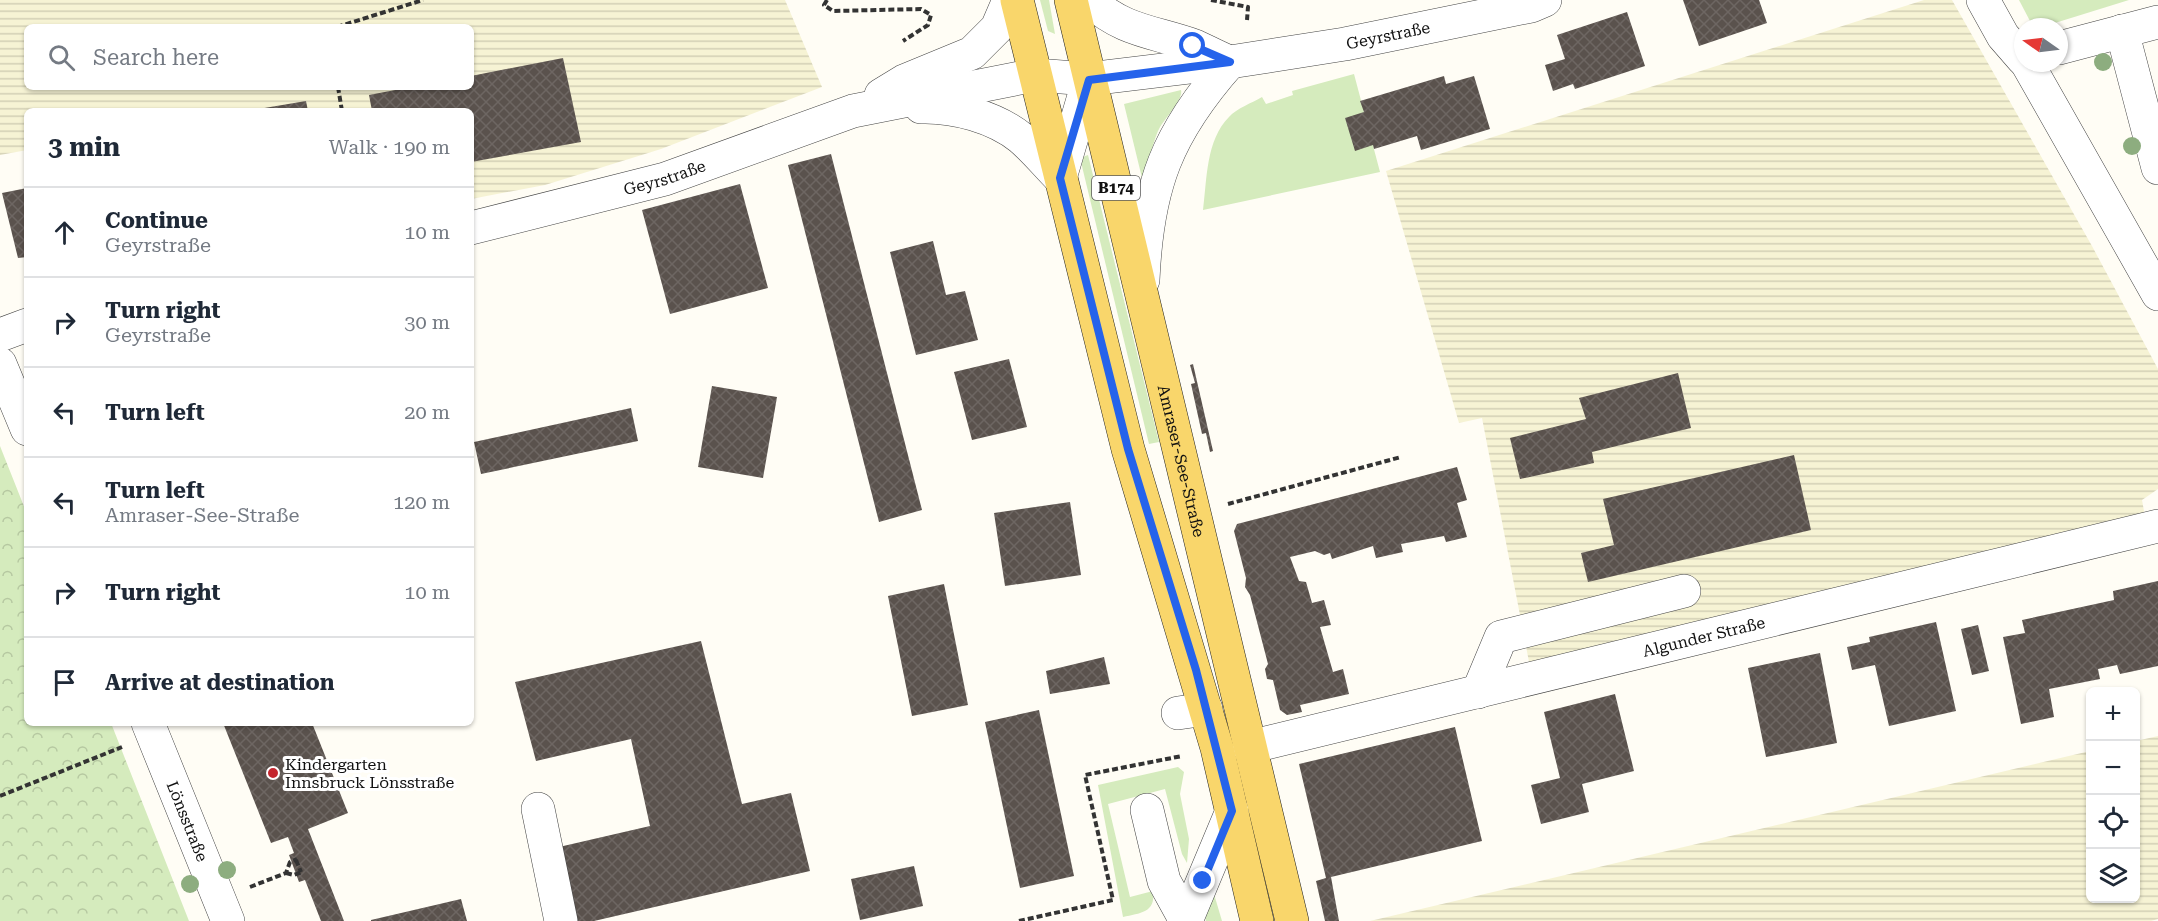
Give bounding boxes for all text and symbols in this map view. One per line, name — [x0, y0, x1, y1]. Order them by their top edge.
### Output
street label: Geyrstraße — [1345, 17, 1432, 53]
north arrow — [2014, 18, 2068, 72]
search box — [24, 24, 474, 90]
route start — [1179, 32, 1205, 58]
icon: search — [45, 41, 78, 74]
text: Search here — [93, 45, 219, 70]
text: 3 min — [48, 132, 120, 162]
text: Walk · 190 m — [329, 135, 450, 159]
street label: Geyrstraße — [621, 156, 708, 199]
road number: B174 — [1092, 176, 1140, 200]
text: Continue — [105, 208, 208, 233]
icon: ahead — [48, 216, 81, 249]
text: 10 m — [404, 220, 450, 244]
text: Geyrstraße — [105, 233, 211, 257]
text: Turn right — [105, 298, 220, 323]
icon: right — [48, 306, 81, 339]
text: 30 m — [404, 310, 450, 334]
text: Geyrstraße — [105, 323, 211, 347]
street label: Amraser-See-Straße — [1154, 383, 1209, 539]
icon: left — [48, 396, 81, 429]
text: Turn left — [105, 400, 205, 425]
text: 20 m — [404, 400, 450, 424]
text: Turn left — [105, 478, 205, 503]
icon: left — [48, 486, 81, 519]
text: 120 m — [393, 490, 450, 514]
text: Amraser-See-Straße — [105, 503, 299, 527]
icon: right — [48, 576, 81, 609]
text: Turn right — [105, 580, 220, 605]
text: 10 m — [404, 580, 450, 604]
street label: Algunder Straße — [1641, 612, 1767, 660]
icon: arrive — [48, 666, 81, 699]
text: Arrive at destination — [105, 670, 334, 695]
map controls — [2086, 687, 2140, 903]
button: + — [2086, 687, 2140, 741]
button: − — [2086, 741, 2140, 795]
place label: Kindergarten Innsbruck Lönsstraße — [285, 755, 455, 792]
marker: Kindergarten Innsbruck Lönsstraße — [266, 766, 280, 780]
street label: Lönsstraße — [163, 778, 213, 864]
button: locate — [2086, 795, 2140, 849]
button: layers — [2086, 849, 2140, 903]
route end — [1189, 867, 1215, 893]

